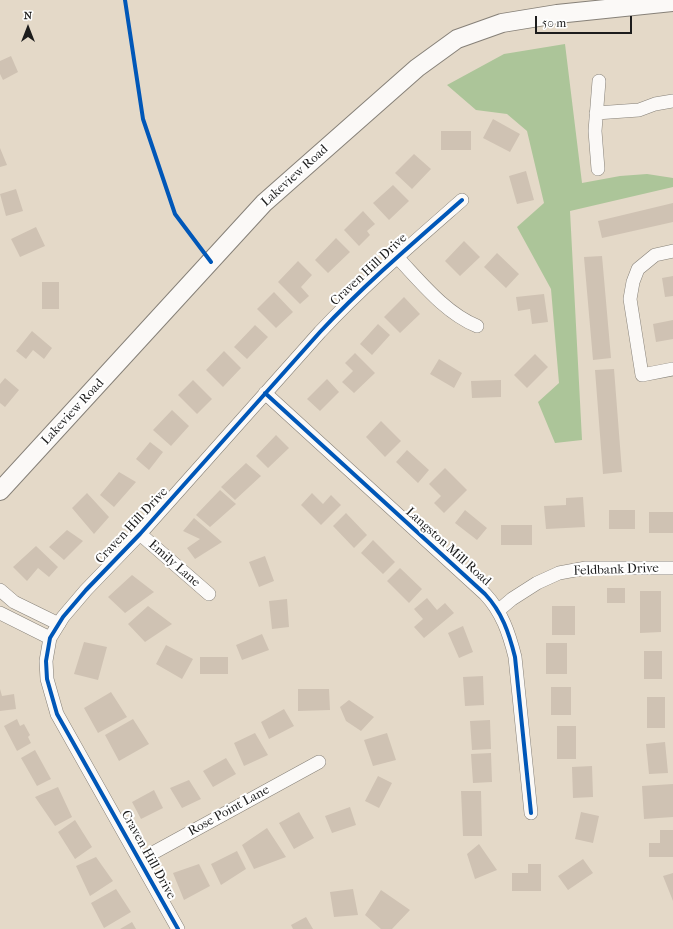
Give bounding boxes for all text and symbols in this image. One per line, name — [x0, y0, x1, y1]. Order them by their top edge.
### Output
north arrow — [8, 8, 48, 48]
scale bar — [537, 8, 634, 34]
text: N — [24, 9, 32, 22]
text: 50 m — [542, 16, 566, 30]
street label: Lakeview Road — [258, 142, 332, 210]
street label: Craven Hill Drive — [328, 231, 410, 309]
street label: Lakeview Road — [38, 376, 108, 448]
street label: Craven Hill Drive — [93, 485, 171, 567]
street label: Langston Mill Road — [402, 505, 494, 589]
street label: Emily Lane — [145, 537, 203, 591]
street label: Feldbank Drive — [573, 561, 659, 579]
street label: Rose Point Lane — [186, 782, 272, 840]
street label: Craven Hill Drive — [117, 808, 179, 902]

